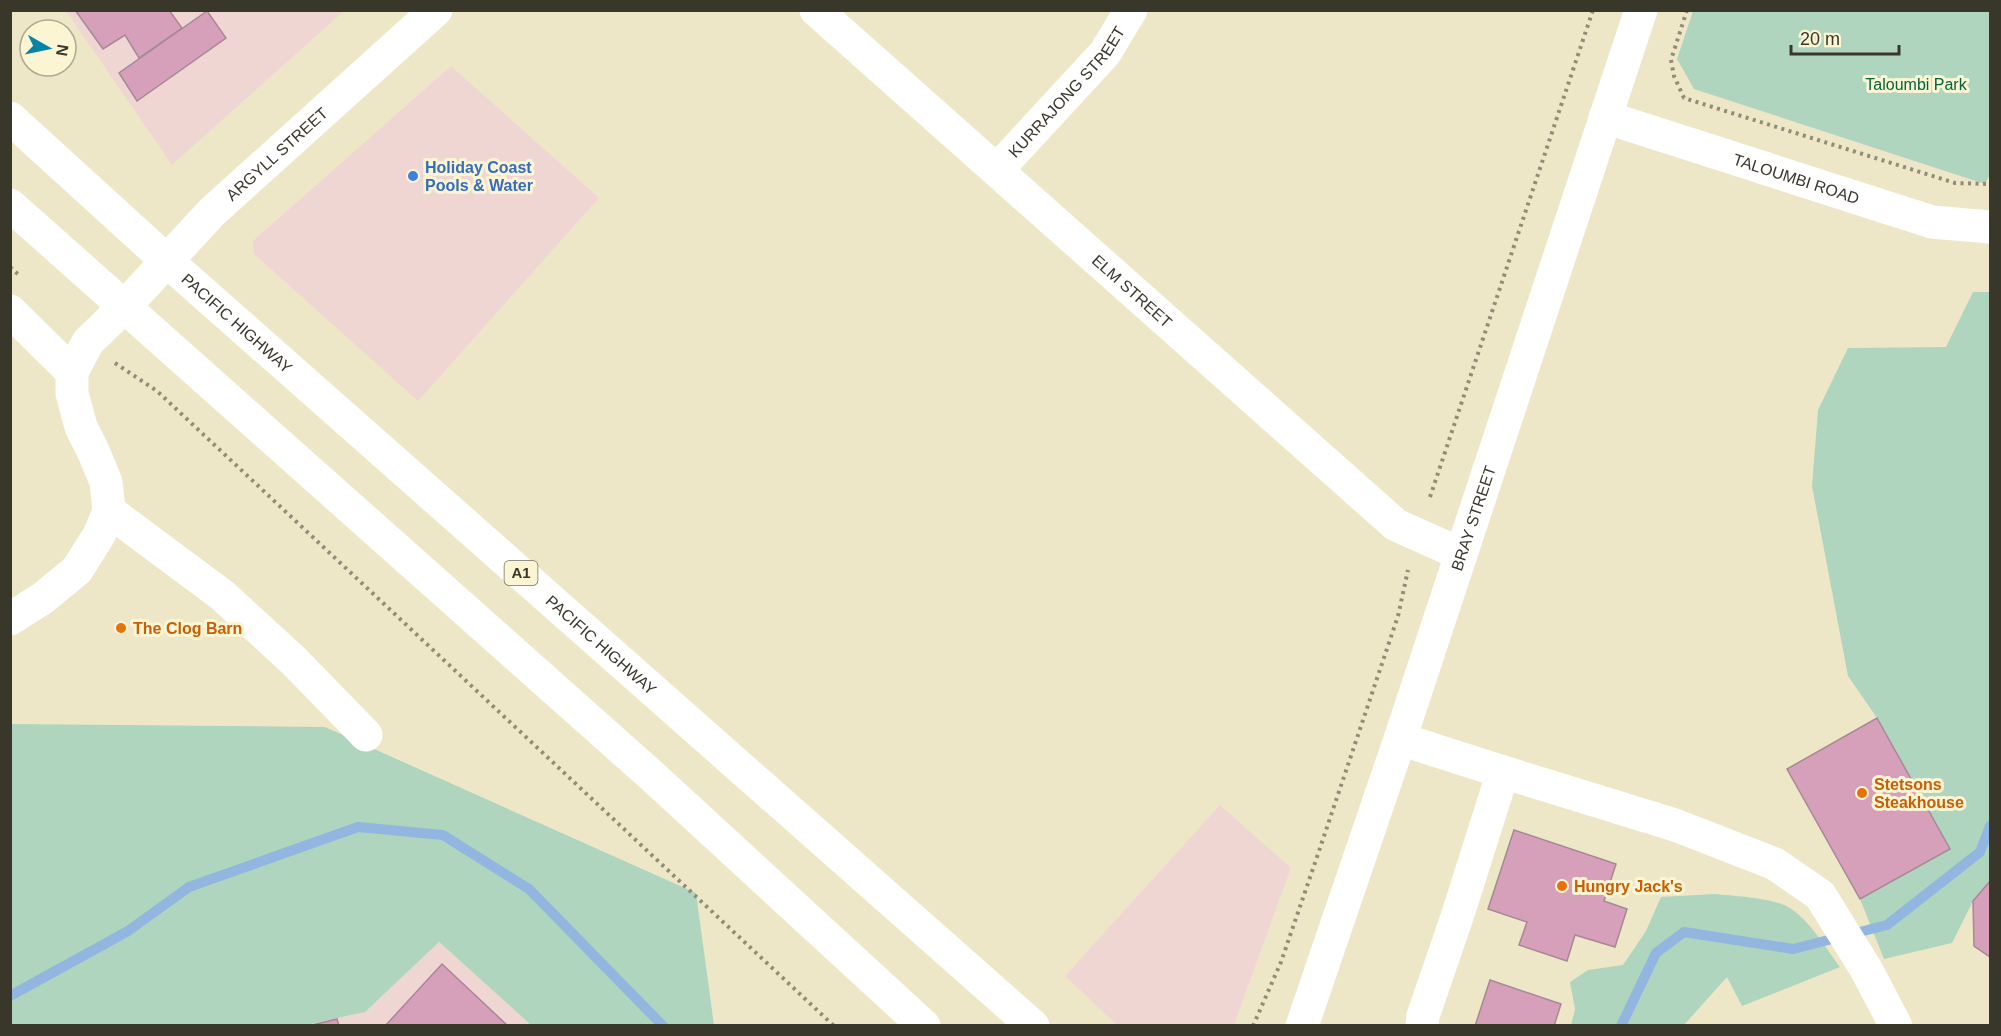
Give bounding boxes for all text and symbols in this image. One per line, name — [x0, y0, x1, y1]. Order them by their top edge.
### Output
north arrow — [18, 18, 78, 78]
scale bar — [1791, 18, 1899, 56]
street label: KURRAJONG STREET — [1005, 23, 1128, 161]
text: 20 m — [1800, 29, 1840, 49]
text: N — [53, 43, 72, 57]
park label: Taloumbi Park — [1865, 76, 1968, 93]
street label: ARGYLL STREET — [223, 104, 331, 204]
street label: TALOUMBI ROAD — [1731, 151, 1861, 207]
place label: Holiday Coast Pools & Water — [425, 159, 533, 194]
marker: Holiday Coast Pools & Water — [406, 169, 420, 183]
street label: ELM STREET — [1089, 252, 1175, 331]
street label: PACIFIC HIGHWAY — [178, 270, 296, 377]
street label: BRAY STREET — [1448, 463, 1499, 573]
road number: A1 — [504, 561, 538, 585]
street label: PACIFIC HIGHWAY — [543, 592, 660, 698]
place label: The Clog Barn — [133, 620, 242, 637]
marker: The Clog Barn — [114, 621, 128, 635]
place label: Stetsons Steakhouse — [1874, 776, 1964, 811]
marker: Stetsons Steakhouse — [1855, 786, 1869, 800]
place label: Hungry Jack's — [1574, 878, 1683, 895]
marker: Hungry Jack's — [1555, 879, 1569, 893]

